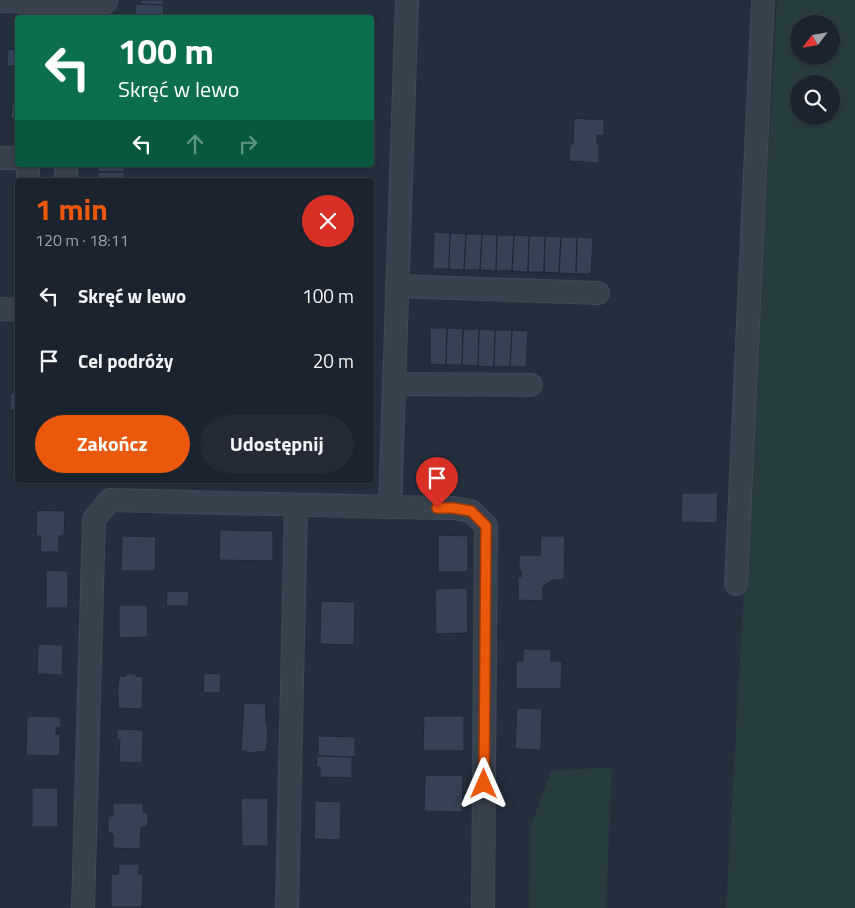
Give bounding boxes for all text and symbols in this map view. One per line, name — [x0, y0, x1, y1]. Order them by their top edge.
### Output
north arrow — [790, 15, 840, 65]
map controls — [790, 15, 840, 125]
text: 100 m — [118, 24, 214, 78]
icon: left — [35, 35, 100, 100]
text: Skręć w lewo — [118, 72, 239, 106]
button: search — [790, 75, 840, 125]
icon: left — [128, 130, 156, 158]
icon: ahead — [181, 130, 209, 158]
icon: right — [234, 130, 262, 158]
text: 1 min — [35, 186, 108, 232]
button: close — [302, 195, 354, 247]
text: 120 m · 18:11 — [35, 228, 129, 252]
text: Skręć w lewo — [78, 281, 186, 310]
text: 100 m — [302, 281, 354, 310]
icon: left — [35, 282, 63, 310]
text: Cel podróży — [78, 346, 173, 375]
text: 20 m — [313, 346, 354, 375]
icon: arrive — [35, 347, 63, 375]
button: Zakończ — [35, 415, 190, 473]
button: Udostępnij — [200, 415, 354, 473]
pin — [416, 457, 458, 508]
icon: arrive — [423, 464, 451, 492]
position arrow — [457, 757, 509, 809]

